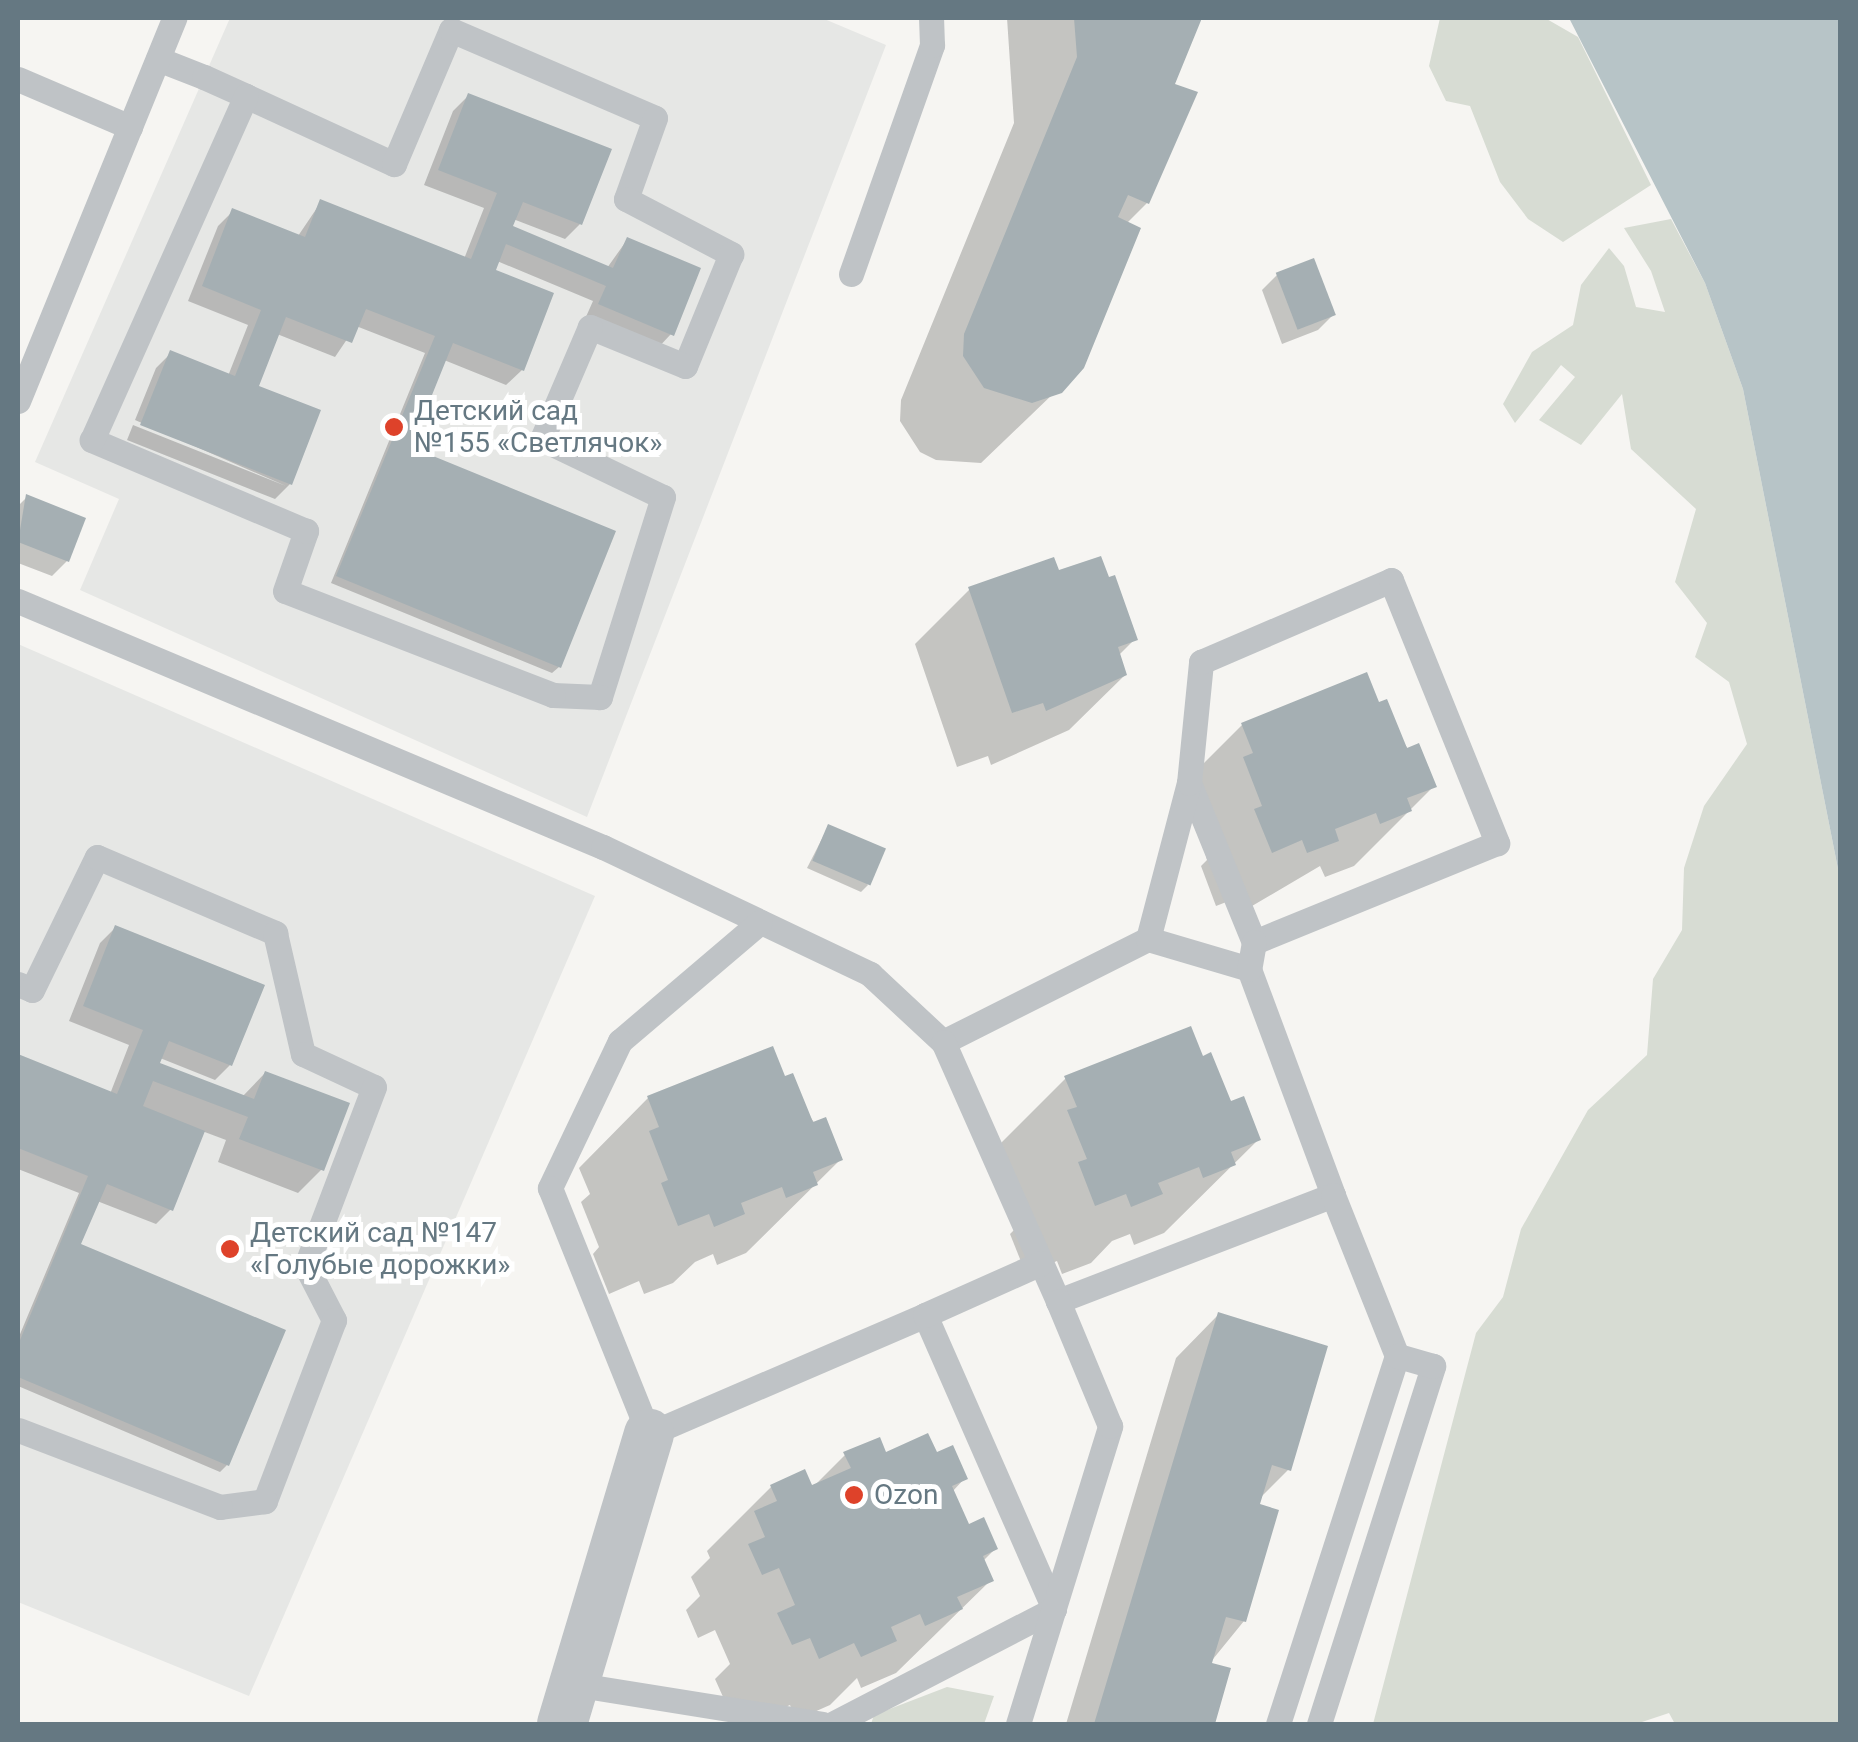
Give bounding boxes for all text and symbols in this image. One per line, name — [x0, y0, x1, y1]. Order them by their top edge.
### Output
place label: Детский сад №155 «Светлячок» — [414, 394, 662, 460]
marker: Детский сад №155 «Светлячок» — [383, 416, 405, 438]
place label: Детский сад №147 «Голубые дорожки» — [250, 1216, 510, 1282]
marker: Детский сад №147 «Голубые дорожки» — [219, 1238, 241, 1260]
place label: Ozon — [874, 1478, 938, 1512]
marker: Ozon — [843, 1484, 865, 1506]

